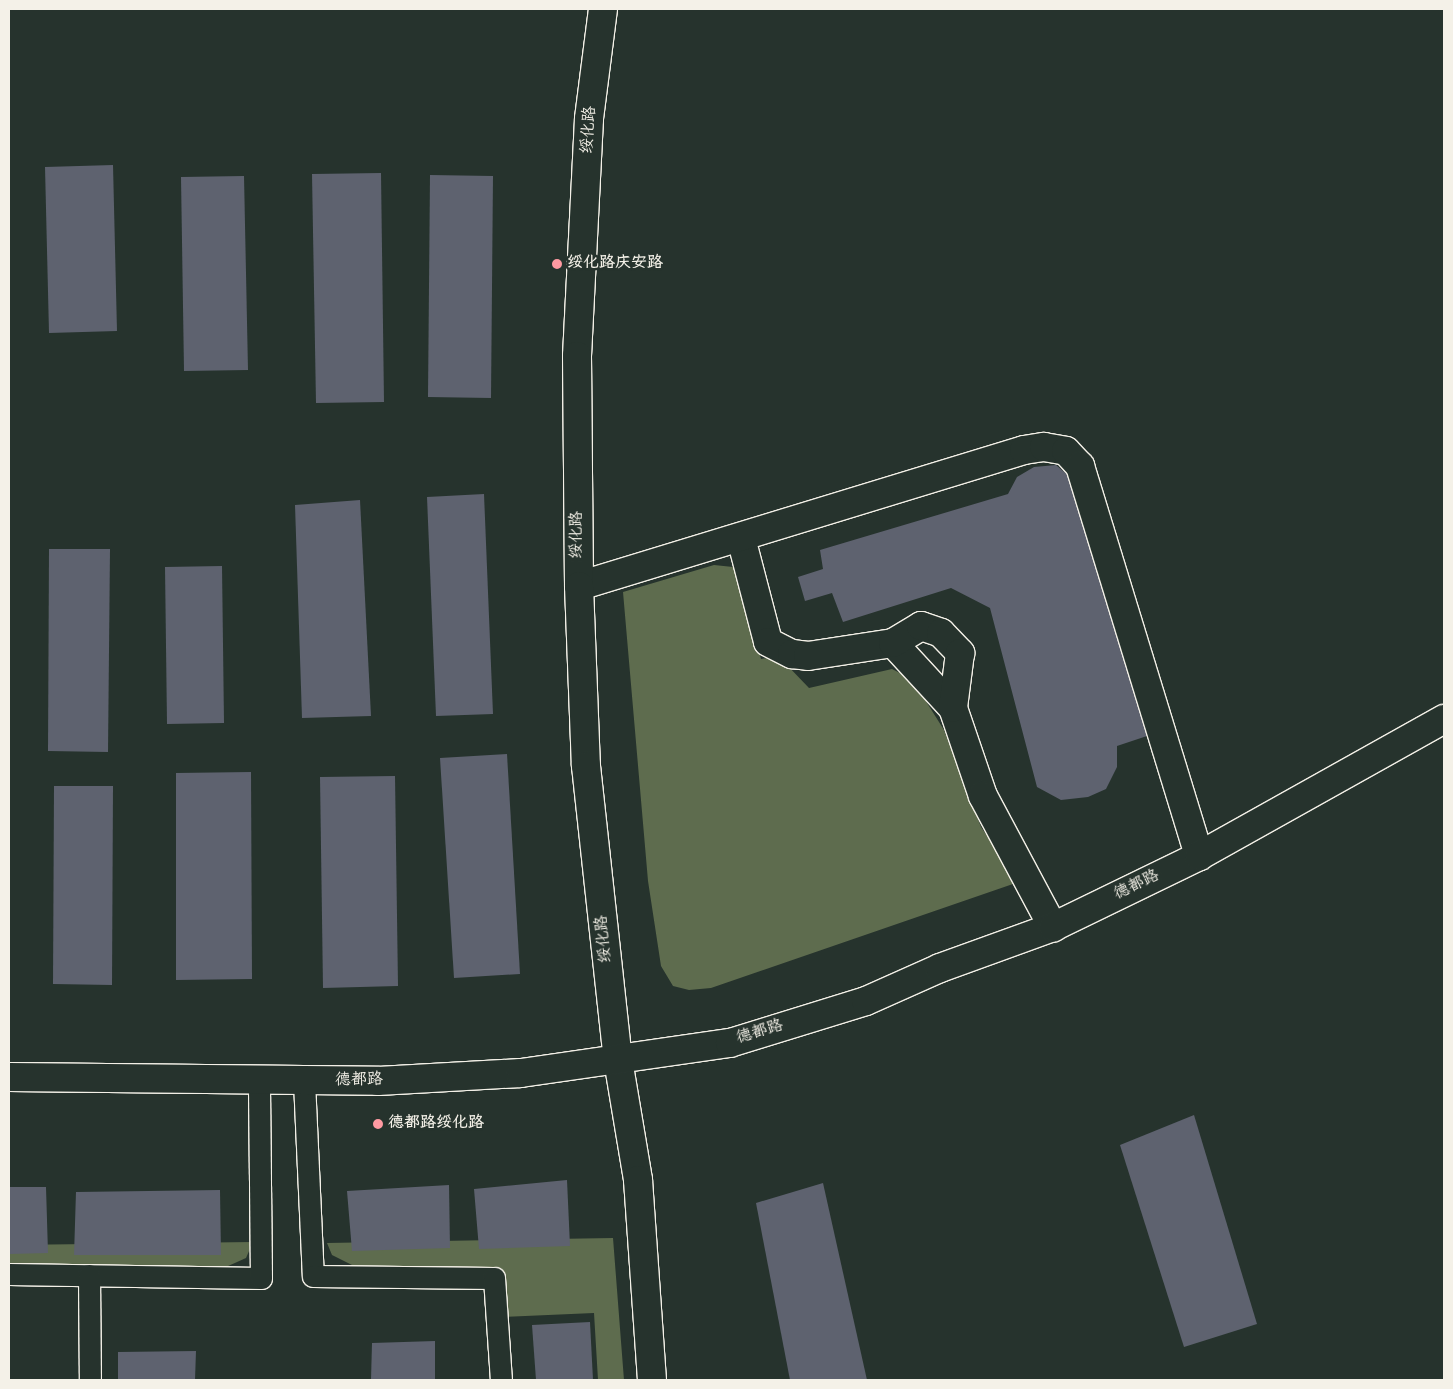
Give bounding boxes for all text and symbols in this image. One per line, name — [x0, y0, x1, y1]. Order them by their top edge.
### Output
street label: 绥化路 — [579, 105, 601, 155]
place label: 绥化路庆安路 — [567, 254, 663, 274]
marker: 绥化路庆安路 — [551, 258, 563, 270]
street label: 绥化路 — [568, 511, 588, 559]
street label: 德都路 — [1111, 867, 1163, 905]
street label: 绥化路 — [593, 914, 617, 964]
street label: 德都路 — [734, 1017, 786, 1049]
street label: 德都路 — [335, 1071, 383, 1091]
place label: 德都路绥化路 — [388, 1114, 484, 1134]
marker: 德都路绥化路 — [372, 1118, 384, 1130]

